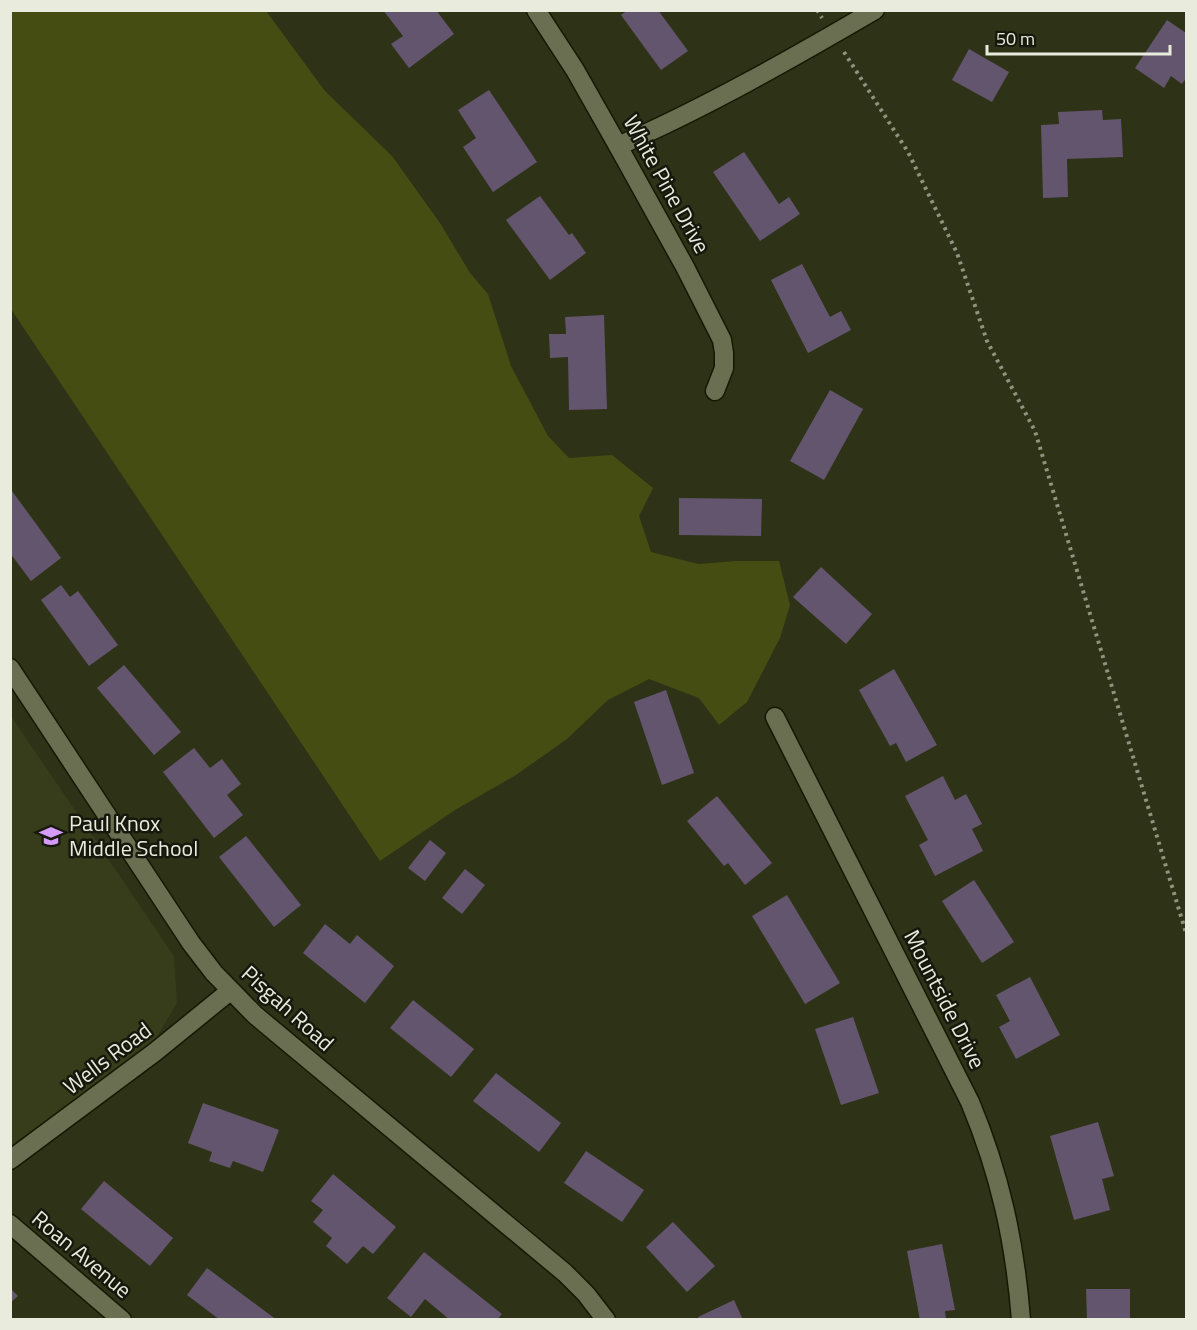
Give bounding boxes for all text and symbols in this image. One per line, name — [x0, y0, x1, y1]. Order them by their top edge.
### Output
scale bar — [987, 18, 1170, 56]
text: 50 m — [996, 25, 1035, 52]
street label: White Pine Drive — [615, 109, 719, 259]
place label: Paul Knox Middle School — [69, 806, 198, 865]
school or university icon: Paul Knox Middle School — [38, 823, 64, 849]
street label: Mountside Drive — [895, 924, 995, 1074]
street label: Pisgah Road — [234, 957, 342, 1059]
street label: Wells Road — [56, 1013, 158, 1103]
street label: Roan Avenue — [25, 1202, 139, 1306]

